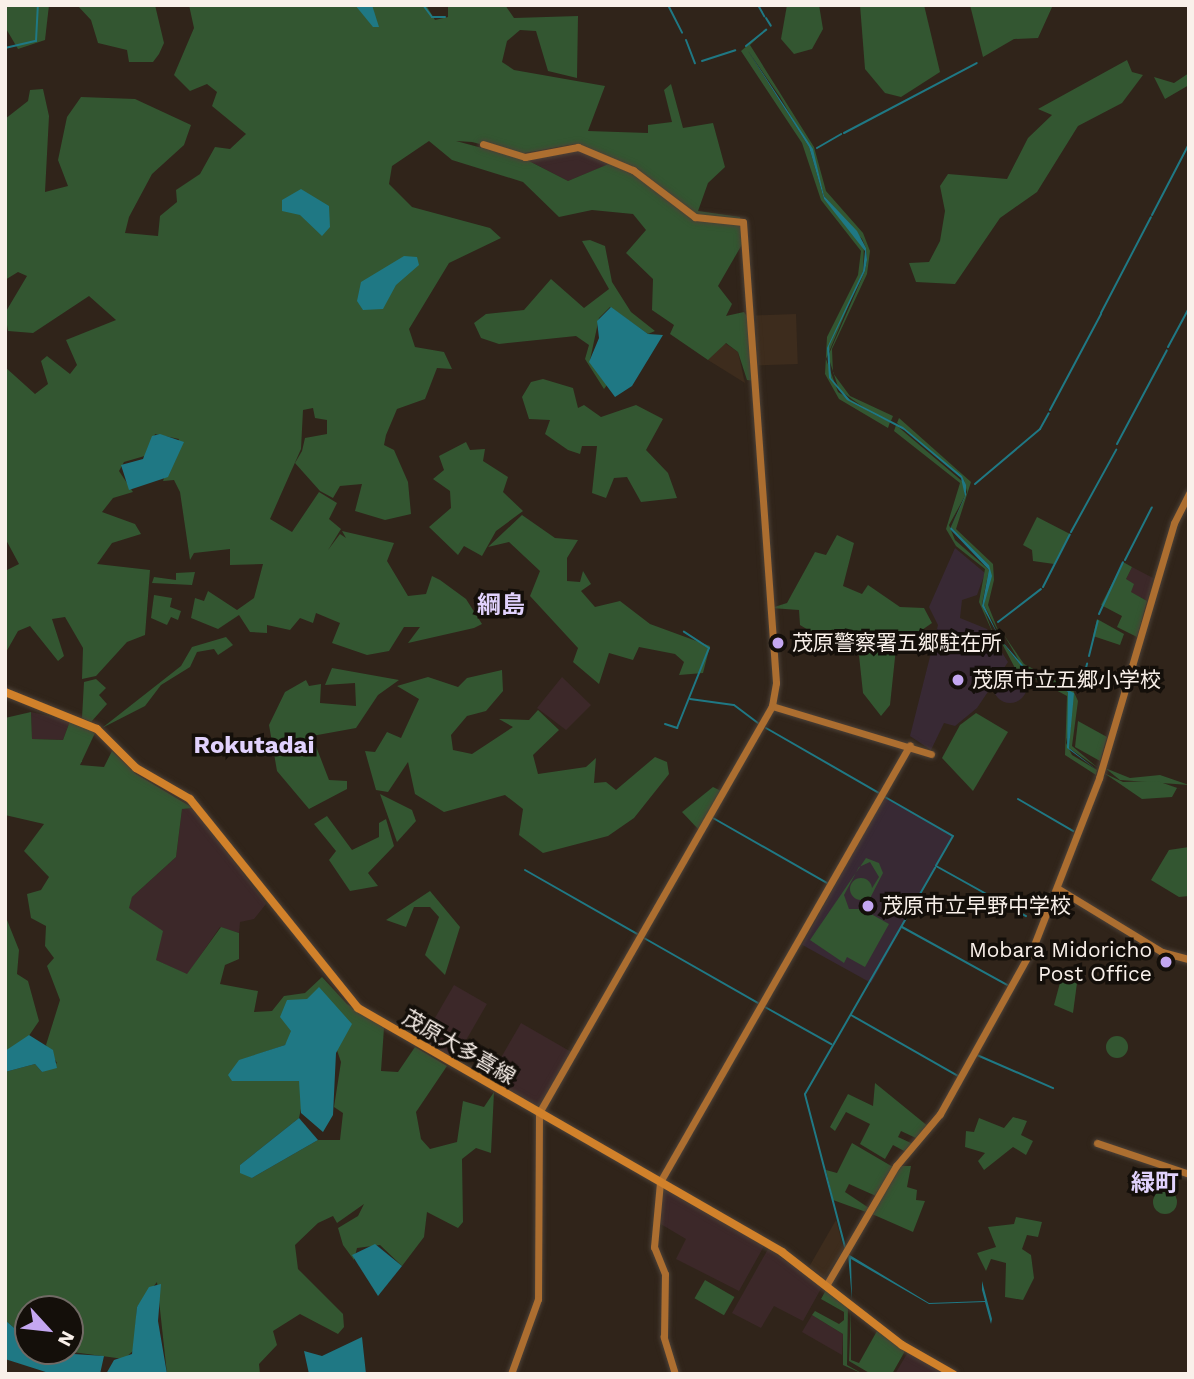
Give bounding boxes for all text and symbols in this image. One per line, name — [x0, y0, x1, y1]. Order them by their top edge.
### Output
district label: 綱島 — [477, 592, 525, 620]
place label: 茂原警察署五郷駐在所 — [792, 630, 1002, 656]
marker: 茂原警察署五郷駐在所 — [770, 635, 786, 651]
place label: 茂原市立五郷小学校 — [972, 667, 1161, 693]
marker: 茂原市立五郷小学校 — [950, 672, 966, 688]
district label: Rokutadai — [194, 732, 314, 760]
place label: 茂原市立早野中学校 — [882, 893, 1071, 919]
marker: 茂原市立早野中学校 — [860, 898, 876, 914]
place label: Mobara Midoricho Post Office — [968, 937, 1152, 987]
marker: Mobara Midoricho Post Office — [1158, 954, 1174, 970]
street label: 茂原大多喜線 — [398, 1005, 520, 1089]
district label: 緑町 — [1131, 1170, 1179, 1198]
north arrow — [14, 1295, 84, 1365]
text: N — [53, 1327, 80, 1350]

